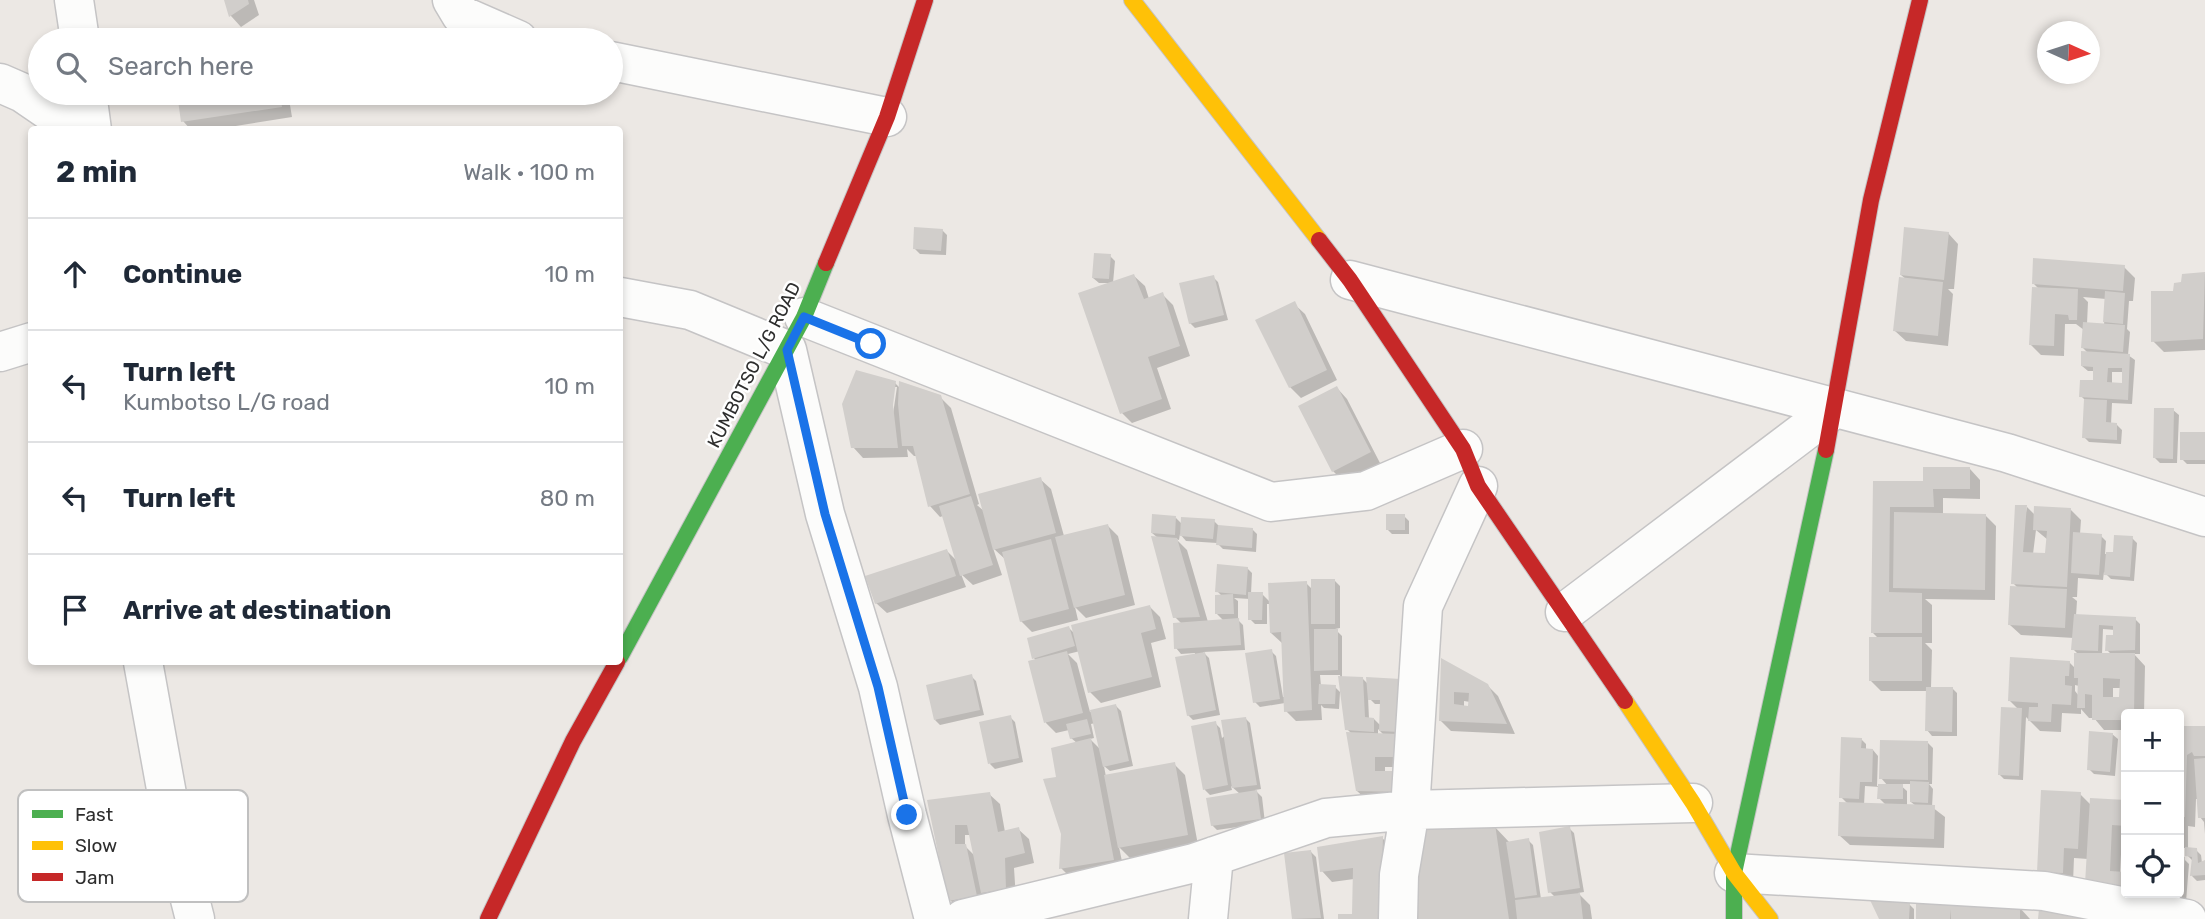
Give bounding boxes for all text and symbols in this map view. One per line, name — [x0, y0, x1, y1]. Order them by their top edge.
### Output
north arrow — [2037, 21, 2100, 84]
search box — [28, 28, 623, 105]
icon: search — [52, 48, 90, 86]
text: Search here — [108, 51, 254, 82]
text: 2 min — [56, 154, 137, 190]
text: Walk · 100 m — [463, 158, 595, 186]
icon: ahead — [56, 255, 94, 293]
text: Continue — [123, 259, 242, 290]
text: 10 m — [544, 260, 595, 288]
street label: KUMBOTSO L/G ROAD — [703, 278, 805, 452]
route start — [855, 328, 886, 359]
text: Turn left — [123, 357, 235, 388]
icon: left — [56, 367, 94, 405]
text: 10 m — [544, 372, 595, 400]
text: Kumbotso L/G road — [123, 388, 330, 416]
icon: left — [56, 479, 94, 517]
text: Turn left — [123, 483, 235, 514]
text: 80 m — [540, 484, 595, 512]
icon: arrive — [56, 591, 94, 629]
text: Arrive at destination — [123, 595, 391, 626]
map controls — [2121, 709, 2184, 898]
button: + — [2121, 709, 2184, 772]
button: − — [2121, 772, 2184, 835]
legend — [18, 790, 248, 902]
route end — [891, 799, 922, 830]
text: Fast — [75, 803, 114, 826]
text: Slow — [75, 834, 117, 857]
button: locate — [2121, 835, 2184, 898]
text: Jam — [75, 866, 114, 889]

